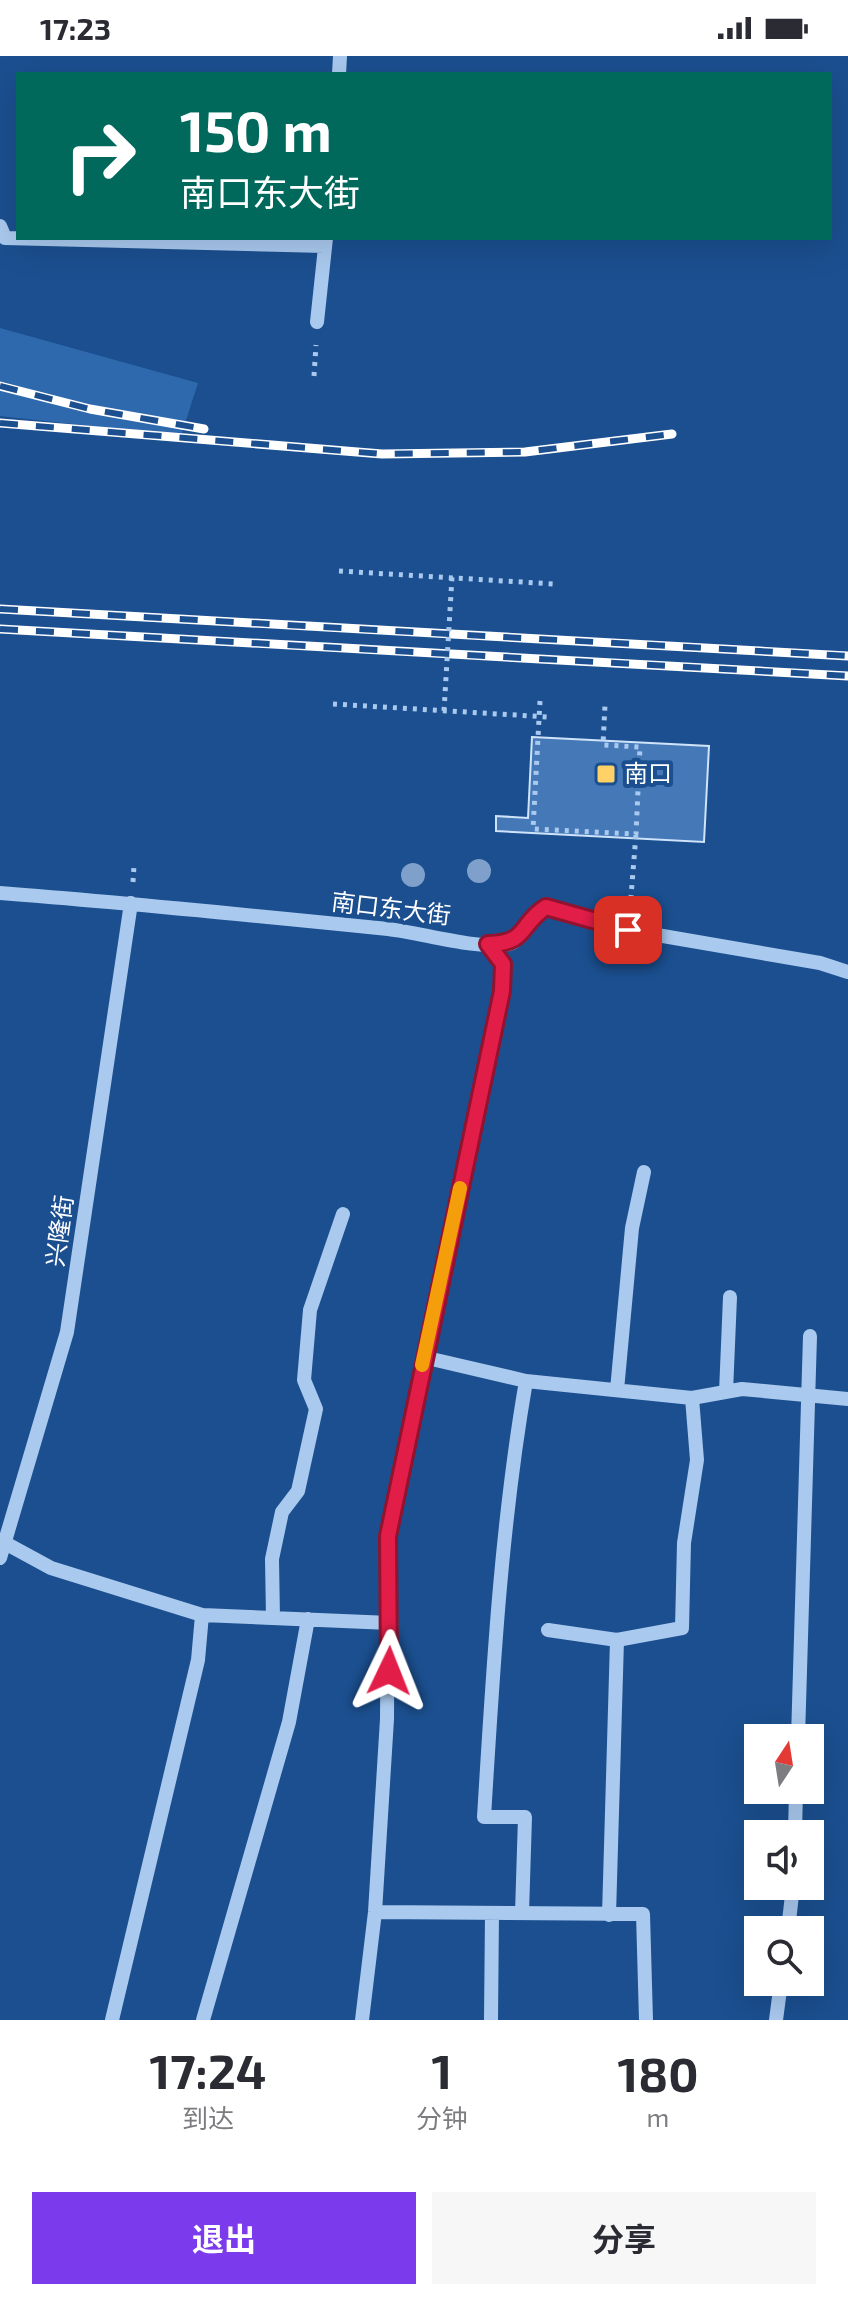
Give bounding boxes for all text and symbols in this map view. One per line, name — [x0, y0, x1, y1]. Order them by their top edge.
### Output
text: 17:23 — [40, 10, 111, 46]
text: 150 m — [180, 96, 332, 163]
icon: right — [48, 104, 152, 208]
text: 南口东大街 — [180, 170, 360, 213]
place label: 南口 — [624, 758, 672, 787]
marker: 南口 — [595, 763, 617, 785]
street label: 南口东大街 — [330, 886, 453, 929]
pin — [594, 896, 662, 964]
icon: arrive — [606, 908, 650, 952]
street label: 兴隆街 — [39, 1193, 78, 1268]
position arrow — [347, 1629, 431, 1713]
north arrow — [744, 1724, 824, 1804]
map controls — [744, 1724, 824, 1996]
button: sound — [744, 1820, 824, 1900]
button: search — [744, 1916, 824, 1996]
text: 17:24 — [150, 2041, 266, 2099]
text: 1 — [432, 2041, 452, 2099]
text: 180 — [618, 2044, 698, 2102]
text: m — [647, 2101, 669, 2132]
text: 到达 — [182, 2102, 234, 2133]
text: 分钟 — [416, 2102, 468, 2133]
button: 退出 — [32, 2192, 416, 2284]
button: 分享 — [432, 2192, 816, 2284]

